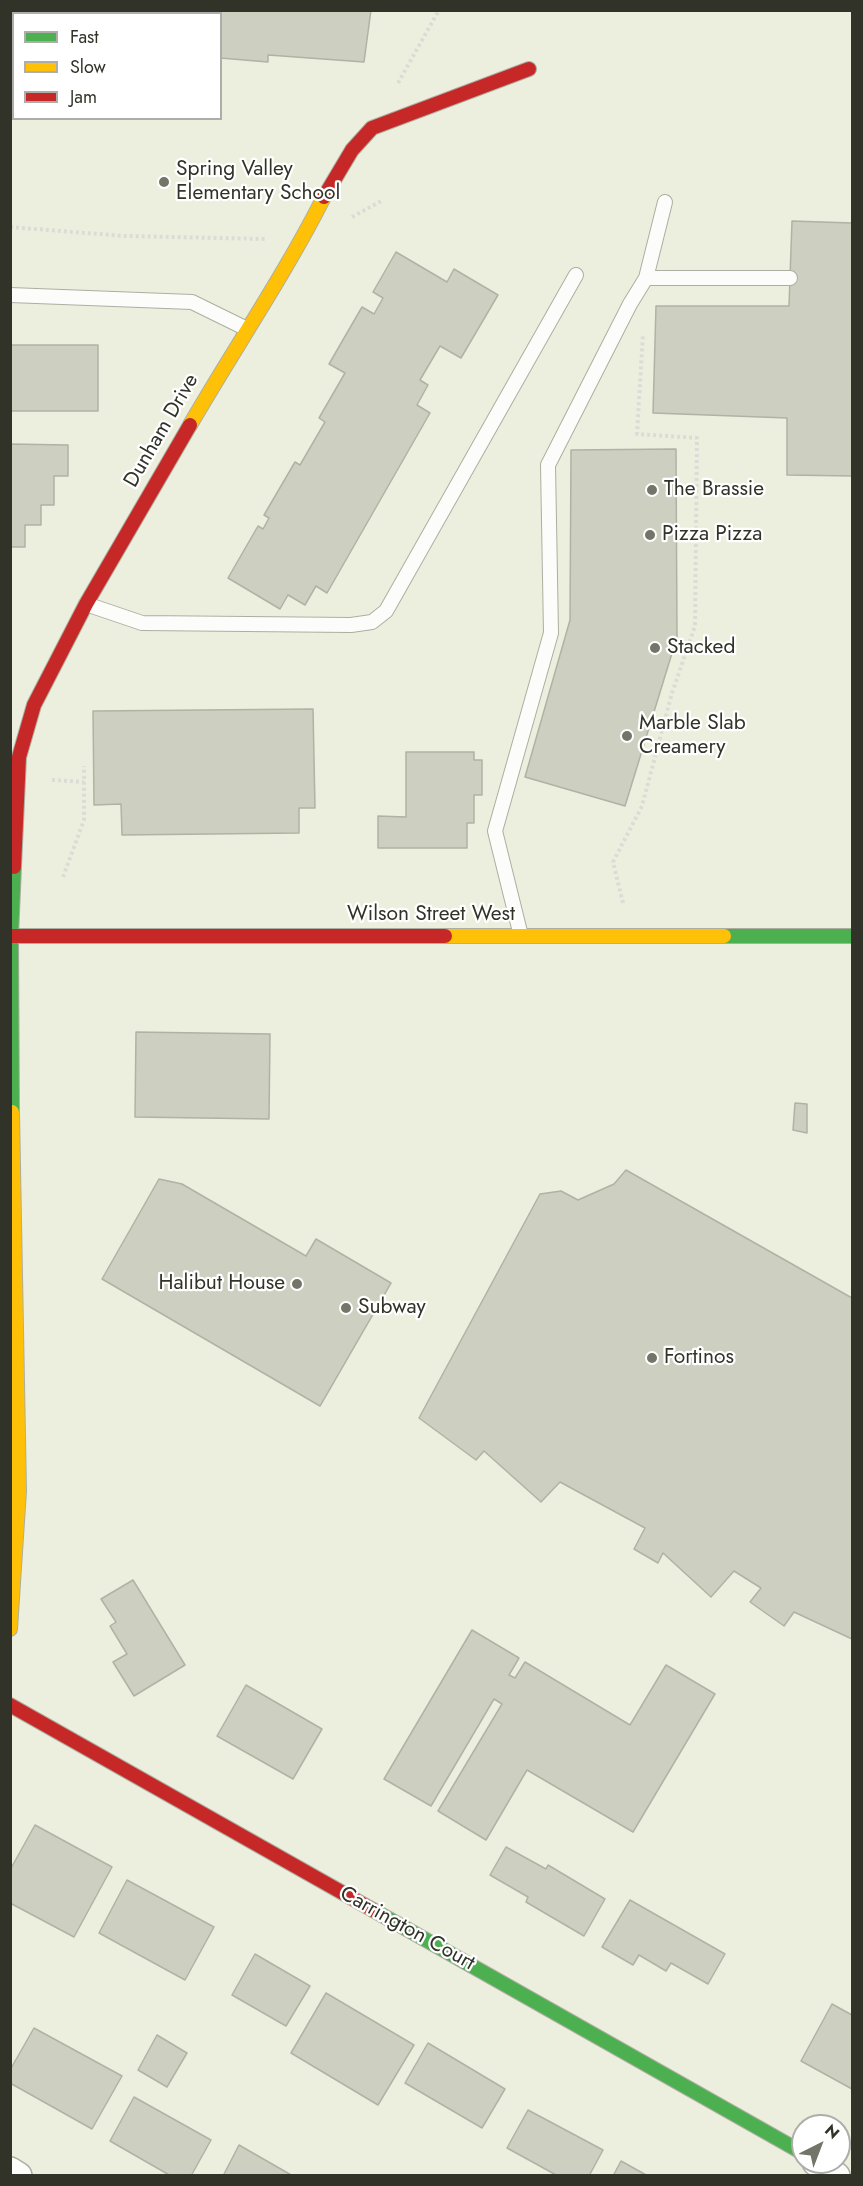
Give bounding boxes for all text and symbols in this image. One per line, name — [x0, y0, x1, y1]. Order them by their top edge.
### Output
legend — [12, 12, 222, 120]
text: Fast — [70, 24, 99, 50]
text: Slow — [70, 54, 106, 80]
text: Jam — [70, 84, 97, 110]
place label: Spring Valley Elementary School — [176, 157, 340, 207]
marker: Spring Valley Elementary School — [157, 175, 171, 189]
street label: Dunham Drive — [119, 370, 205, 492]
place label: The Brassie — [664, 477, 764, 503]
marker: The Brassie — [645, 483, 659, 497]
place label: Pizza Pizza — [662, 522, 762, 548]
marker: Pizza Pizza — [643, 528, 657, 542]
place label: Stacked — [667, 635, 735, 661]
marker: Stacked — [648, 641, 662, 655]
place label: Marble Slab Creamery — [639, 711, 746, 761]
marker: Marble Slab Creamery — [620, 729, 634, 743]
street label: Wilson Street West — [347, 902, 515, 928]
place label: Halibut House — [158, 1271, 285, 1297]
marker: Halibut House — [290, 1277, 304, 1291]
place label: Subway — [358, 1295, 426, 1321]
marker: Subway — [339, 1301, 353, 1315]
place label: Fortinos — [664, 1345, 734, 1371]
marker: Fortinos — [645, 1351, 659, 1365]
street label: Carrington Court — [335, 1882, 479, 1976]
north arrow — [791, 2114, 851, 2174]
text: N — [820, 2119, 844, 2145]

